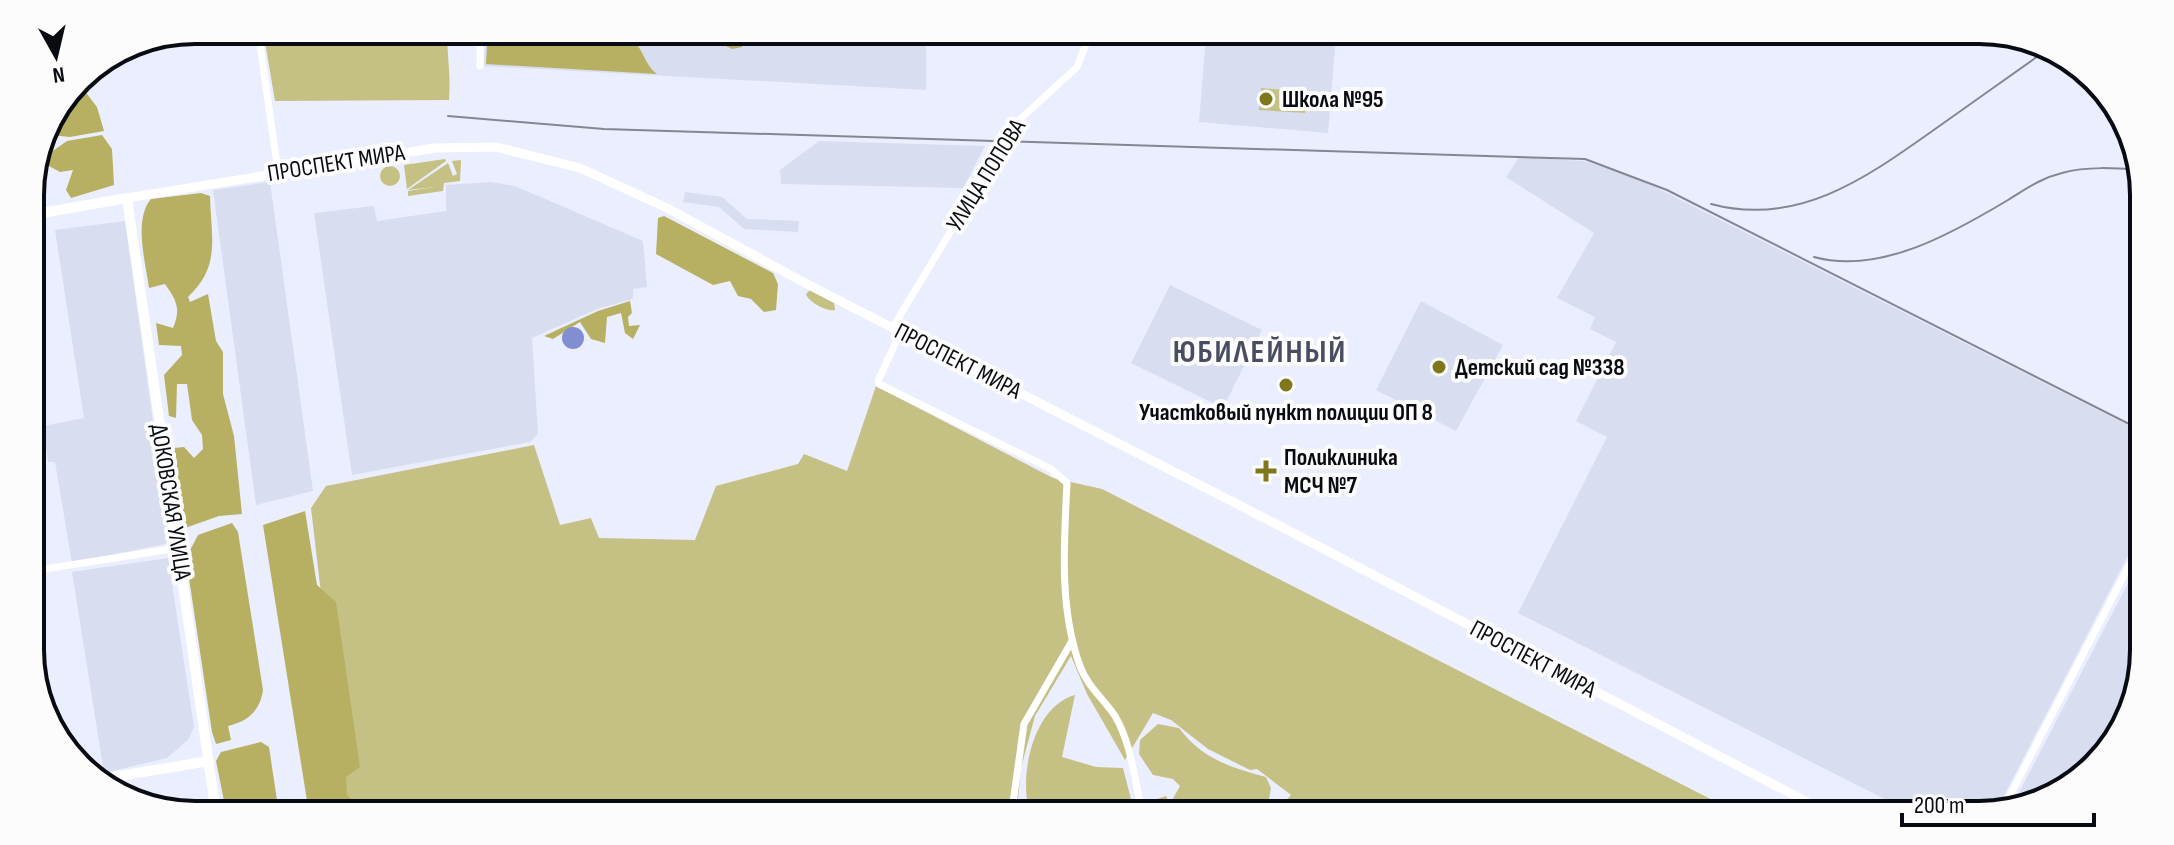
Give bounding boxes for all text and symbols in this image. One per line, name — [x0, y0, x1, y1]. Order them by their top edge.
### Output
north arrow — [16, 16, 96, 96]
text: N — [51, 60, 66, 89]
place label: Школа №95 — [1282, 85, 1384, 114]
marker: Школа №95 — [1257, 90, 1275, 108]
street label: УЛИЦА ПОПОВА — [940, 113, 1032, 236]
street label: ПРОСПЕКТ МИРА — [265, 138, 407, 188]
street label: ПРОСПЕКТ МИРА — [890, 317, 1027, 406]
district label: ЮБИЛЕЙНЫЙ — [1173, 333, 1347, 372]
place label: Детский сад №338 — [1455, 353, 1624, 382]
marker: Детский сад №338 — [1430, 358, 1448, 376]
marker: Участковый пункт полиции ОП 8 — [1277, 376, 1295, 394]
place label: Участковый пункт полиции ОП 8 — [1139, 398, 1433, 427]
street label: ДОКОВСКАЯ УЛИЦА — [144, 422, 198, 583]
place label: Поликлиника МСЧ №7 — [1284, 443, 1398, 500]
marker: Поликлиника МСЧ №7 — [1255, 460, 1277, 482]
street label: ПРОСПЕКТ МИРА — [1465, 614, 1602, 705]
scale bar — [1902, 777, 2094, 827]
text: 200 m — [1914, 791, 1965, 820]

